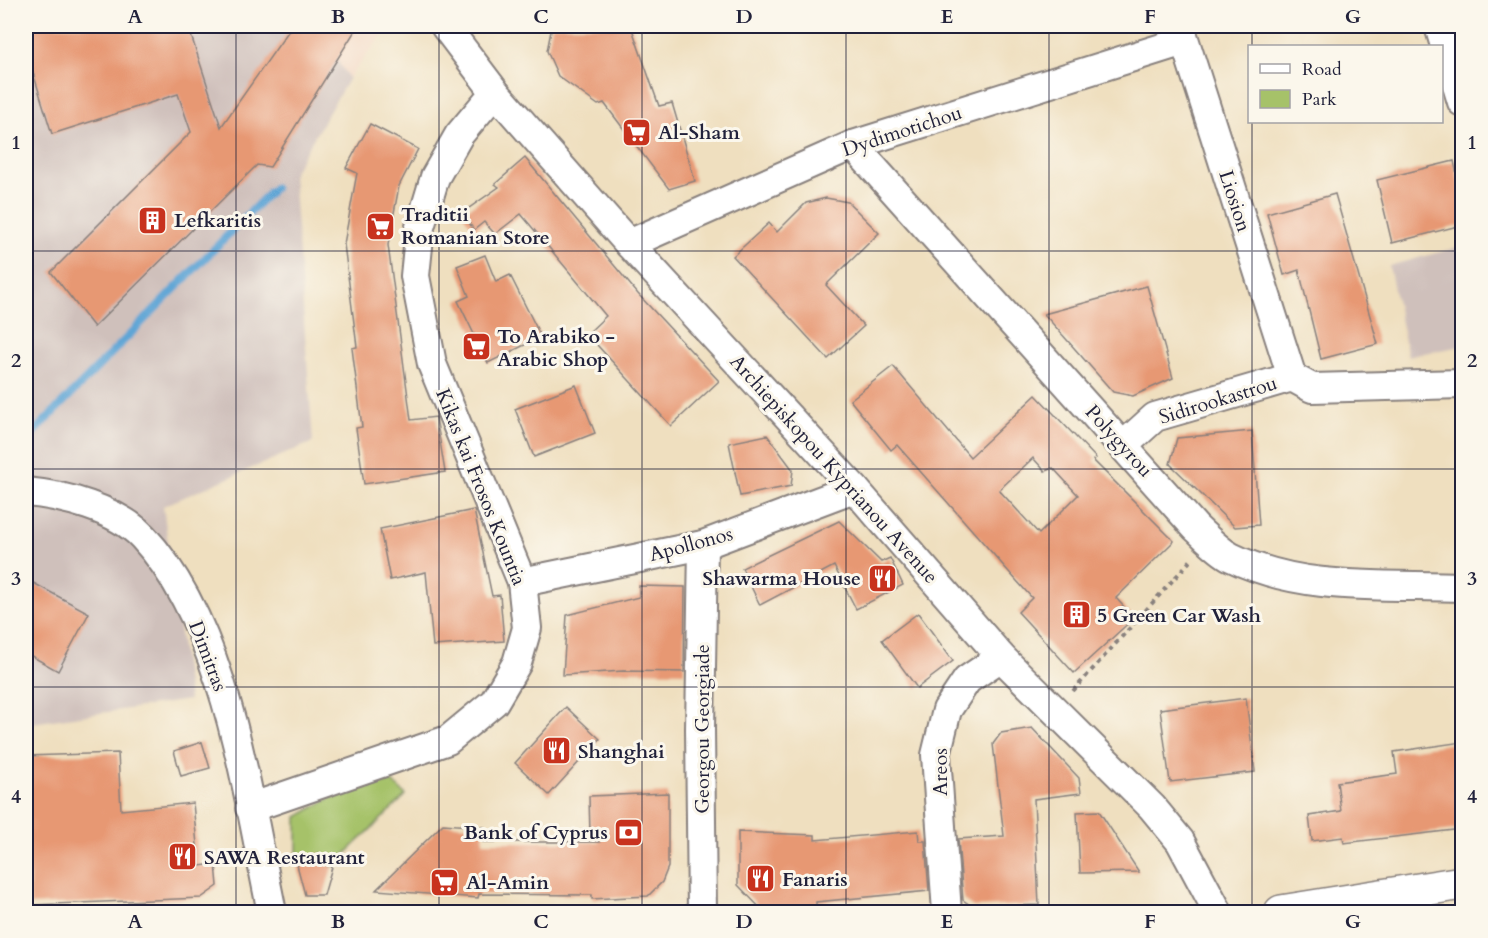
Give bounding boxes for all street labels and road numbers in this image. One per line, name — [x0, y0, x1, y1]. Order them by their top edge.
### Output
street label: Dydimotichou — [839, 99, 965, 163]
street label: Liosion — [1212, 167, 1258, 236]
street label: Archiepiskopou Kyprianou Avenue — [724, 349, 944, 589]
street label: Sidirookastrou — [1156, 369, 1280, 431]
street label: Kikas kai Frosos Kountia — [429, 385, 533, 590]
street label: Polygyrou — [1079, 399, 1159, 483]
street label: Apollonos — [646, 520, 736, 568]
street label: Dimitras — [182, 617, 234, 695]
street label: Georgou Georgiade — [689, 644, 716, 814]
street label: Areos — [927, 748, 954, 796]

